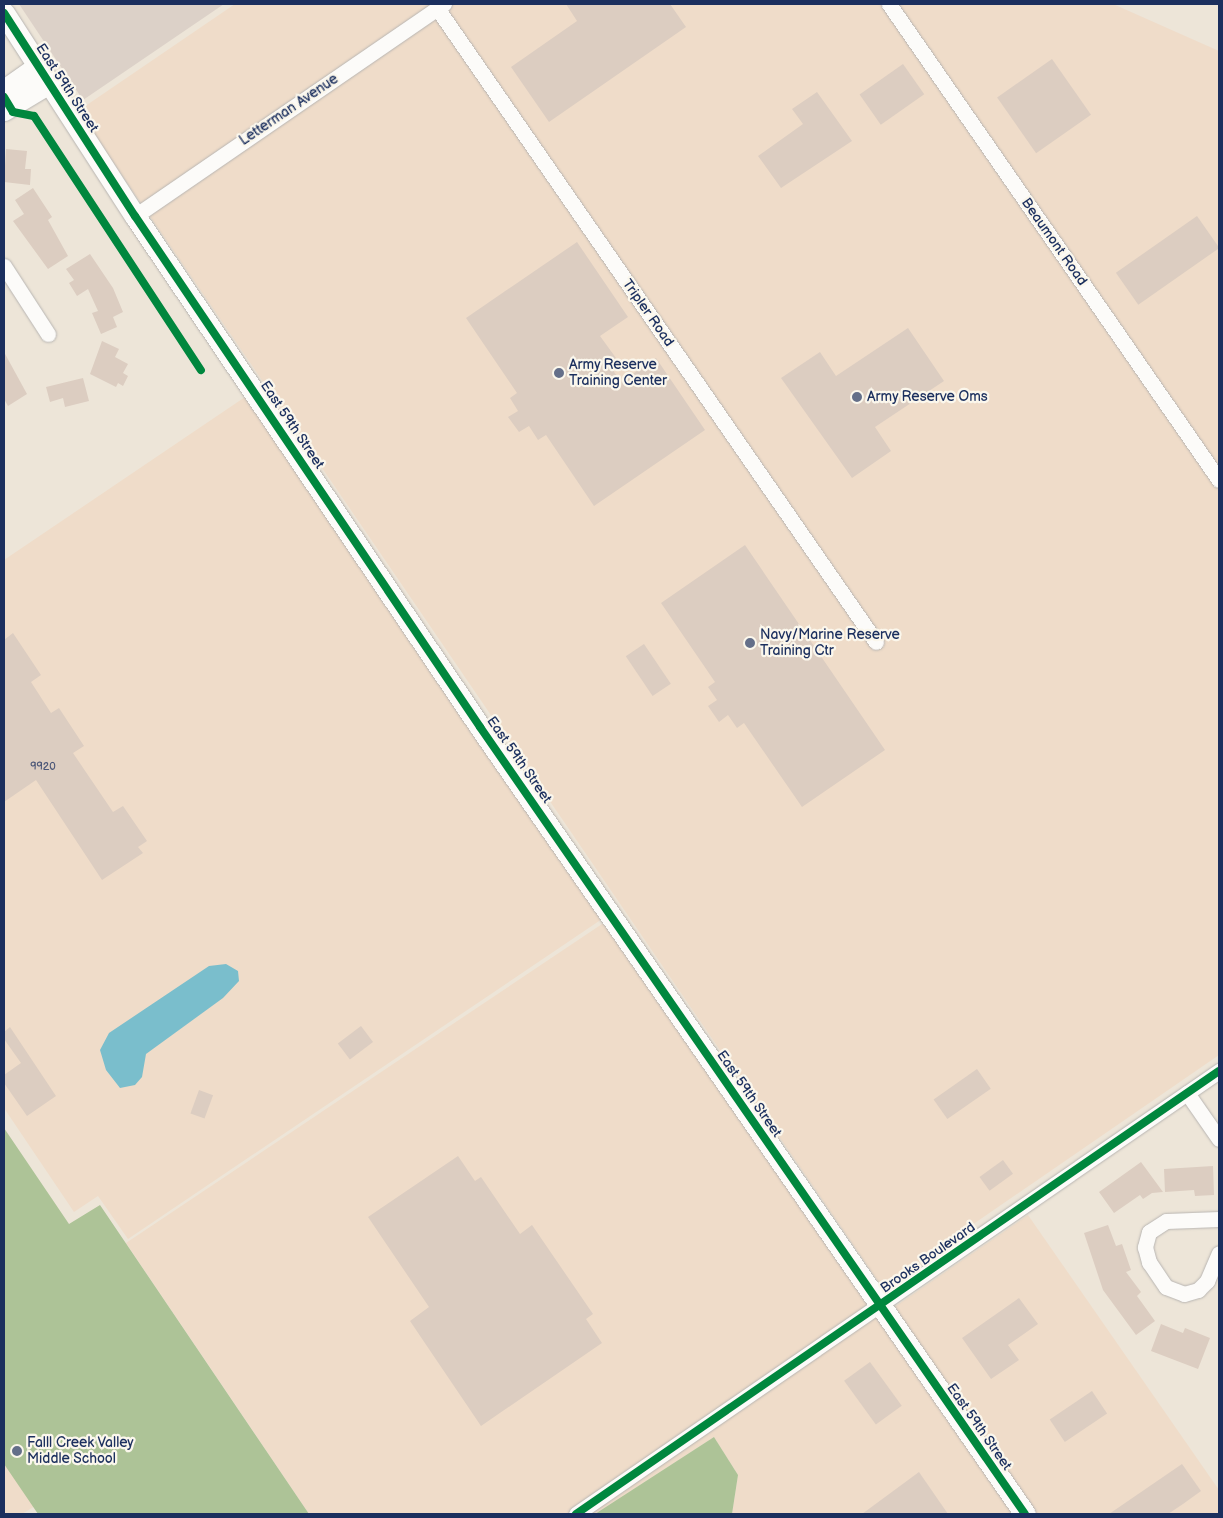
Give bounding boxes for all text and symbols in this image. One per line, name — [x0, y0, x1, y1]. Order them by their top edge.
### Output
street label: East 59th Street — [32, 40, 102, 136]
street label: Letterman Avenue — [236, 71, 342, 149]
street label: Beaumont Road — [1018, 195, 1090, 289]
street label: Tripler Road — [619, 276, 677, 350]
place label: Army Reserve Training Center — [569, 357, 667, 390]
marker: Army Reserve Training Center — [553, 367, 565, 379]
street label: East 59th Street — [256, 378, 328, 472]
place label: Army Reserve Oms — [867, 389, 989, 405]
marker: Army Reserve Oms — [851, 391, 863, 403]
place label: Navy/Marine Reserve Training Ctr — [760, 627, 900, 660]
marker: Navy/Marine Reserve Training Ctr — [744, 637, 756, 649]
street label: East 59th Street — [483, 713, 555, 807]
house number: 9920 — [30, 760, 56, 774]
street label: East 59th Street — [713, 1047, 785, 1141]
street label: Brooks Boulevard — [877, 1219, 979, 1297]
street label: East 59th Street — [943, 1380, 1015, 1474]
place label: Falll Creek Valley Middle School — [27, 1435, 134, 1468]
marker: Falll Creek Valley Middle School — [11, 1445, 23, 1457]

